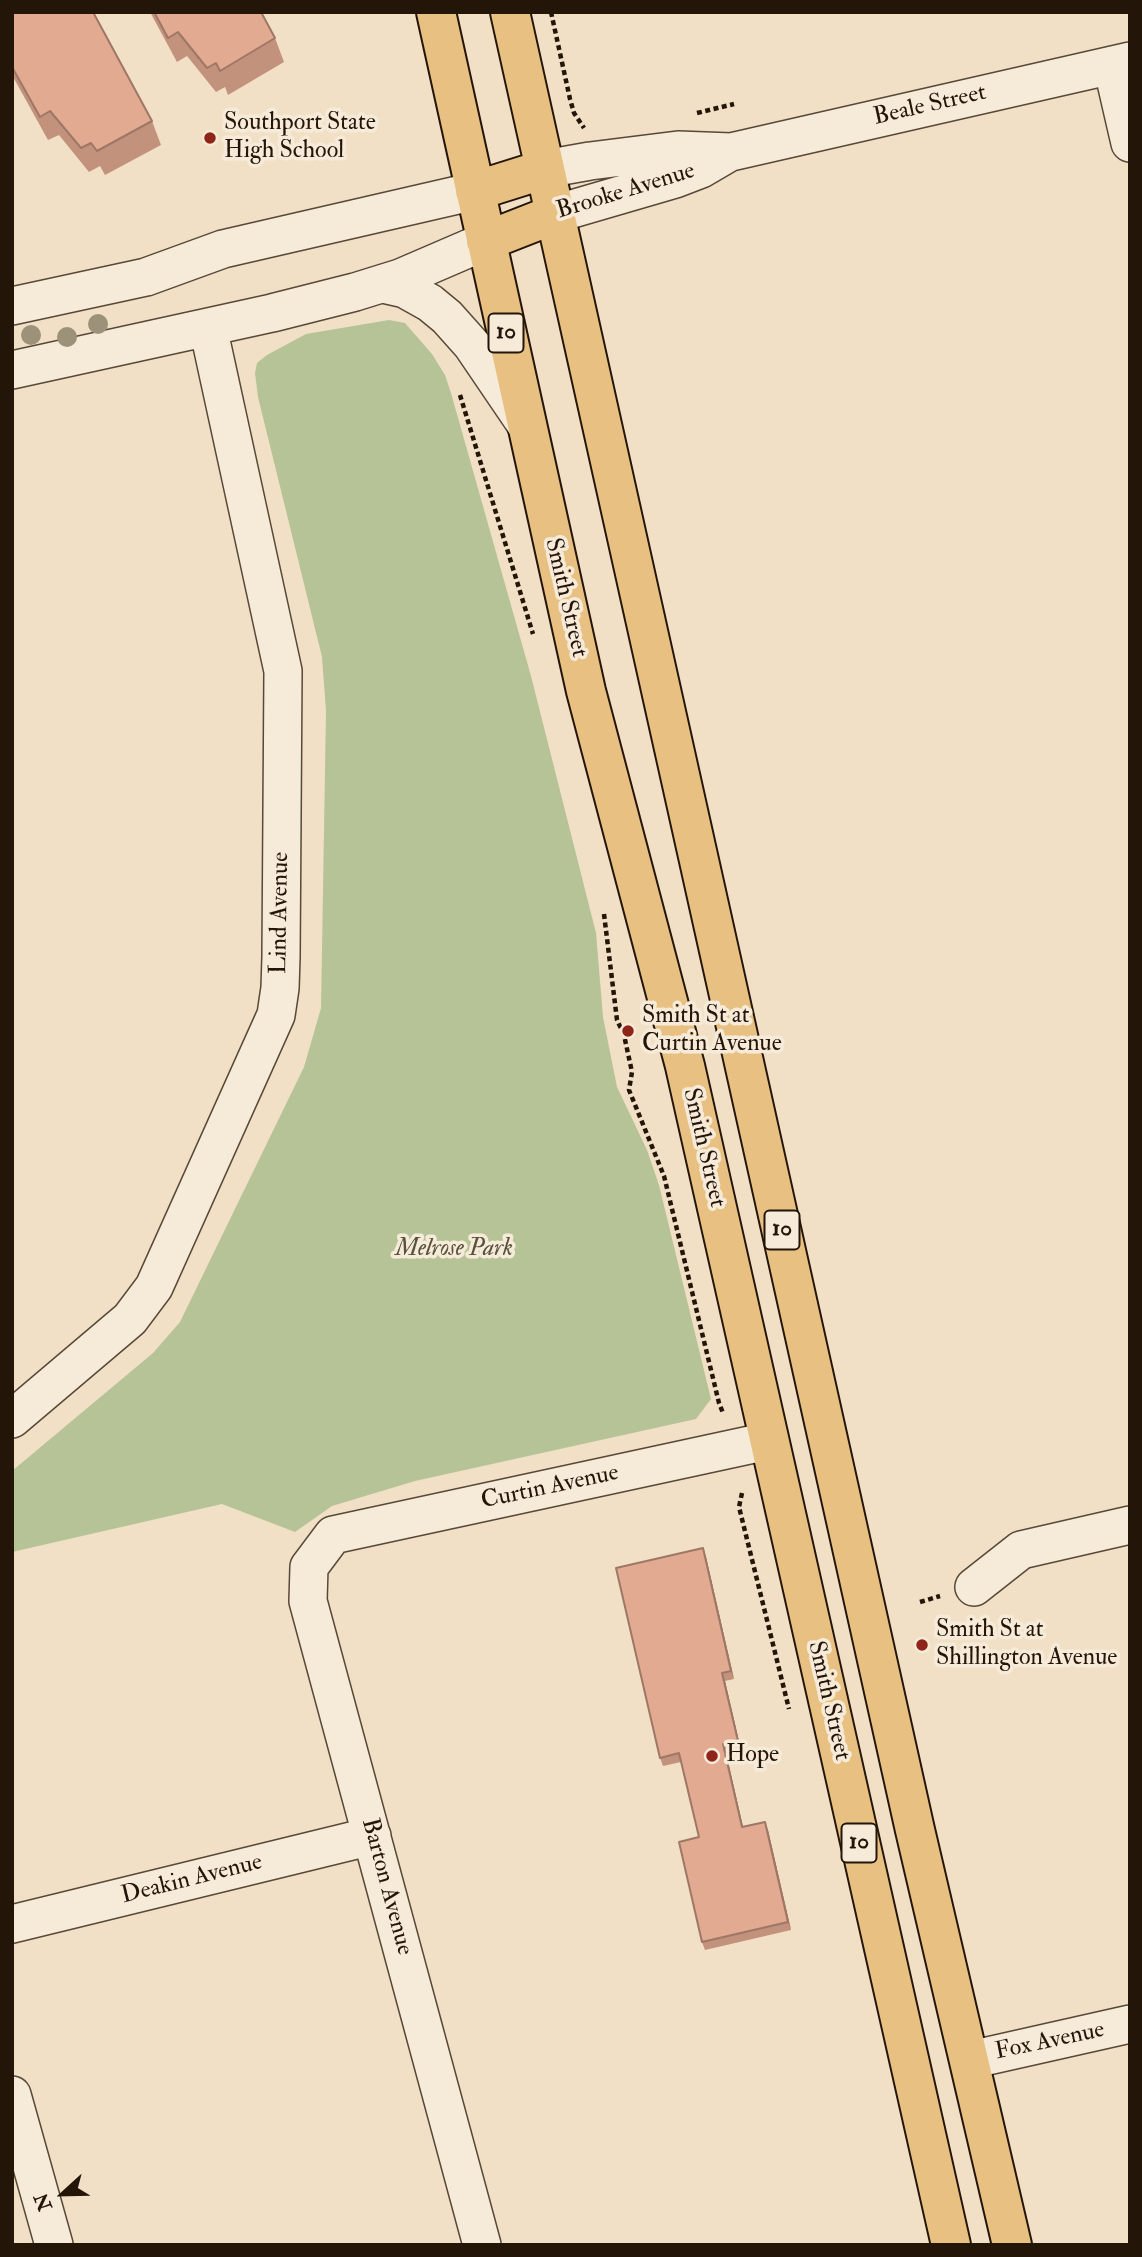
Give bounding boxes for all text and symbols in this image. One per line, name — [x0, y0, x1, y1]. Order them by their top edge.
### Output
street label: Beale Street — [871, 79, 989, 133]
place label: Southport State High School — [224, 110, 376, 166]
marker: Southport State High School — [202, 130, 218, 146]
street label: Brooke Avenue — [553, 157, 699, 227]
road number: 10 — [489, 314, 524, 352]
street label: Smith Street — [537, 536, 593, 660]
street label: Lind Avenue — [266, 852, 296, 974]
place label: Smith St at Curtin Avenue — [642, 1003, 782, 1059]
marker: Smith St at Curtin Avenue — [620, 1023, 636, 1039]
street label: Smith Street — [675, 1086, 731, 1210]
road number: 10 — [764, 1210, 800, 1250]
park label: Melrose Park — [395, 1236, 513, 1264]
street label: Curtin Avenue — [479, 1459, 621, 1517]
place label: Smith St at Shillington Avenue — [936, 1617, 1117, 1673]
marker: Smith St at Shillington Avenue — [914, 1637, 930, 1653]
street label: Smith Street — [800, 1639, 856, 1763]
place label: Hope — [726, 1742, 779, 1770]
marker: Hope — [704, 1748, 720, 1764]
street label: Barton Avenue — [354, 1815, 418, 1959]
road number: 10 — [842, 1824, 876, 1862]
street label: Deakin Avenue — [119, 1849, 265, 1911]
street label: Fox Avenue — [993, 2016, 1107, 2068]
north arrow — [28, 2159, 98, 2229]
text: N — [29, 2189, 58, 2214]

